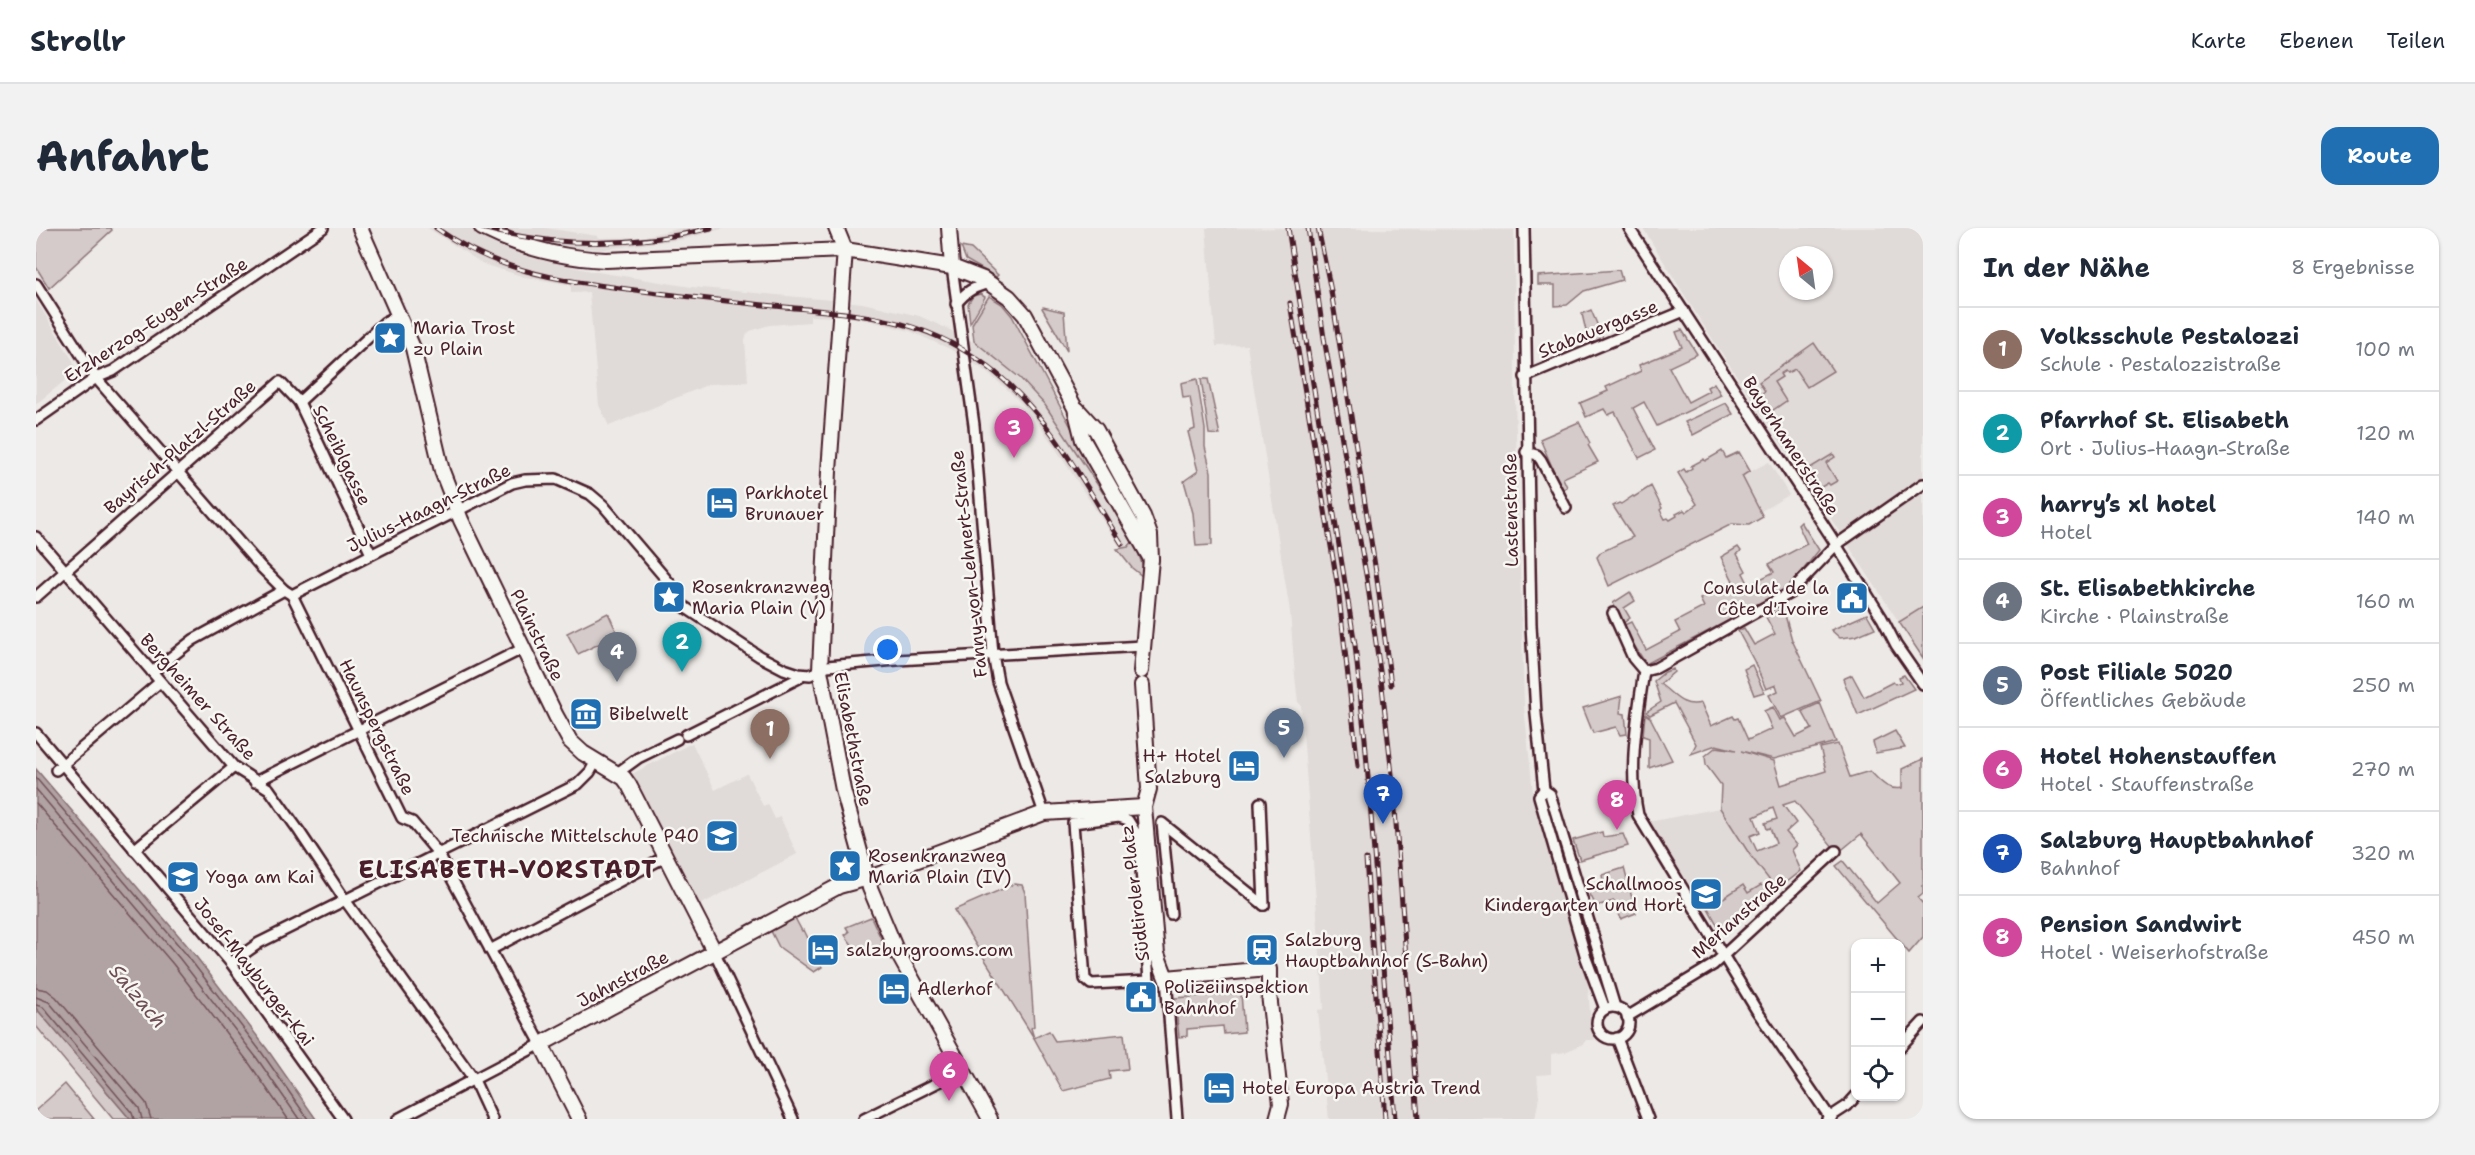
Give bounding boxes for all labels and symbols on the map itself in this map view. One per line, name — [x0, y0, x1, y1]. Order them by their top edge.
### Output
north arrow — [1779, 246, 1833, 300]
street label: Erzherzog-Eugen-Straße — [60, 252, 252, 388]
street label: Stabauergasse — [1535, 294, 1661, 364]
place label: Maria Trost zu Plain — [413, 316, 516, 361]
place icon: Maria Trost zu Plain — [372, 320, 408, 356]
street label: Bayerhamerstraße — [1737, 372, 1845, 520]
street label: Bayrisch-Platzl-Straße — [99, 374, 261, 520]
street label: Scheiblgasse — [307, 401, 377, 509]
pin: 3 — [994, 408, 1034, 458]
street label: Fanny-von-Lehnert-Straße — [945, 449, 993, 679]
street label: Lastenstraße — [1498, 453, 1524, 567]
street label: Julius-Haagn-Straße — [343, 458, 515, 558]
place label: Parkhotel Brunauer — [745, 481, 828, 526]
hotel icon: Parkhotel Brunauer — [704, 485, 740, 521]
place label: Rosenkranzweg Maria Plain (V) — [692, 575, 830, 620]
place label: Consulat de la Côte d'Ivoire — [1703, 576, 1829, 621]
place icon: Rosenkranzweg Maria Plain (V) — [651, 579, 687, 615]
public building icon: Consulat de la Côte d'Ivoire — [1834, 580, 1870, 616]
street label: Plainstraße — [504, 585, 570, 685]
pin: 2 — [662, 622, 702, 672]
street label: Bergheimer Straße — [135, 629, 261, 765]
pin: 4 — [598, 632, 636, 682]
your location — [873, 635, 902, 664]
street label: Haunspergstraße — [334, 655, 420, 799]
street label: Elisabethstraße — [828, 670, 878, 808]
museum icon: Bibelwelt — [568, 696, 604, 732]
place label: Bibelwelt — [609, 702, 689, 726]
pin: 5 — [1264, 708, 1304, 758]
pin: 1 — [750, 710, 790, 759]
place label: H+ Hotel Salzburg — [1142, 744, 1222, 789]
hotel icon: H+ Hotel Salzburg — [1226, 748, 1262, 784]
pin: 7 — [1364, 774, 1402, 824]
pin: 8 — [1598, 780, 1636, 830]
school or university icon: Technische Mittelschule P40 — [704, 818, 740, 854]
street label: Südtiroler Platz — [1115, 823, 1155, 963]
place label: Technische Mittelschule P40 — [452, 824, 699, 848]
place label: Rosenkranzweg Maria Plain (IV) — [868, 844, 1011, 889]
place icon: Rosenkranzweg Maria Plain (IV) — [827, 848, 863, 884]
district label: ELISABETH-VORSTADT — [358, 854, 658, 886]
school or university icon: Yoga am Kai — [165, 859, 201, 895]
place label: Yoga am Kai — [206, 865, 315, 889]
street label: Merianstraße — [1686, 868, 1792, 964]
place label: Schallmoos Kindergarten und Hort — [1484, 872, 1683, 917]
school or university icon: Schallmoos Kindergarten und Hort — [1688, 876, 1724, 912]
street label: Josef-Mayburger-Kai — [188, 893, 320, 1051]
place label: Salzburg Hauptbahnhof (S-Bahn) — [1285, 928, 1488, 973]
hotel icon: salzburgrooms.com — [805, 932, 841, 968]
station icon: Salzburg Hauptbahnhof (S-Bahn) — [1244, 932, 1280, 968]
place label: salzburgrooms.com — [846, 938, 1013, 962]
street label: Jahnstraße — [573, 945, 673, 1013]
water label: Salzach — [104, 959, 172, 1033]
hotel icon: Adlerhof — [876, 971, 912, 1007]
place label: Polizeiinspektion Bahnhof — [1164, 975, 1309, 1020]
place label: Adlerhof — [917, 977, 993, 1001]
public building icon: Polizeiinspektion Bahnhof — [1123, 979, 1159, 1015]
pin: 6 — [930, 1052, 968, 1101]
hotel icon: Hotel Europa Austria Trend — [1201, 1070, 1237, 1106]
place label: Hotel Europa Austria Trend — [1242, 1076, 1480, 1100]

